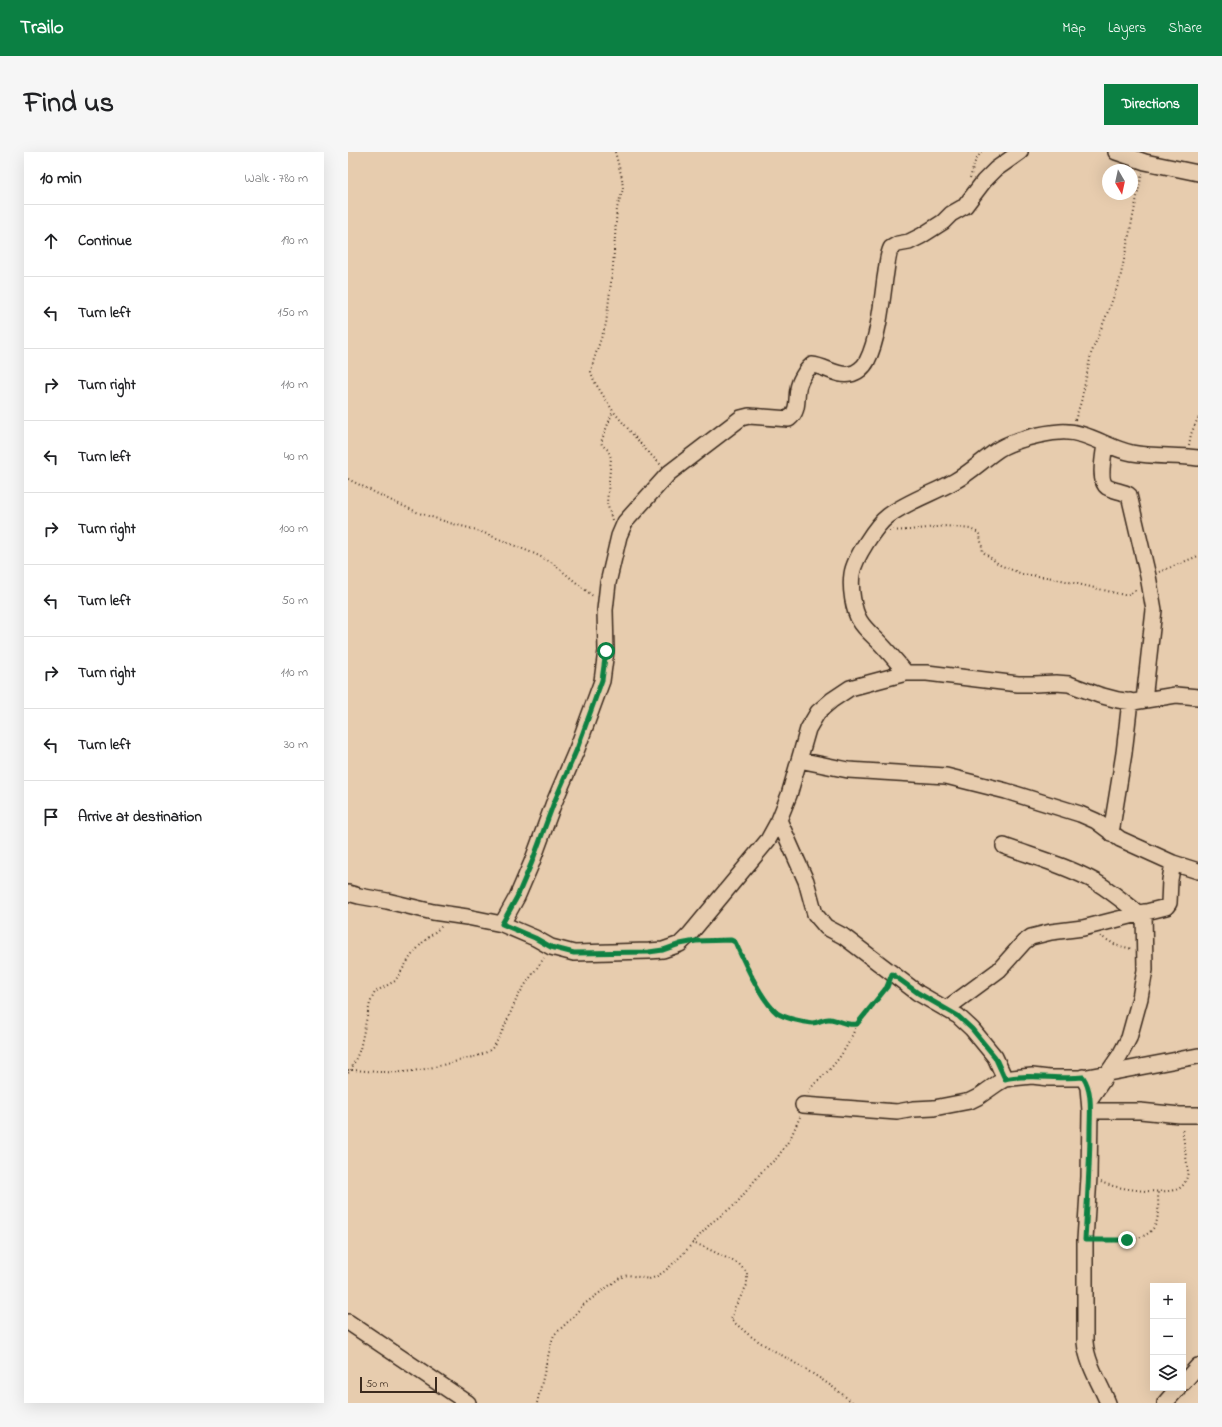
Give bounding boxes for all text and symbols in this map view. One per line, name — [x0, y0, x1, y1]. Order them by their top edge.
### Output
text: Trailo — [20, 15, 64, 42]
text: Map — [1062, 18, 1086, 39]
text: Layers — [1108, 18, 1146, 39]
text: Share — [1168, 18, 1202, 39]
text: Find us — [24, 84, 114, 125]
button: Directions — [1104, 84, 1198, 125]
north arrow — [1102, 164, 1138, 200]
text: 10 min — [40, 166, 82, 191]
text: Walk · 780 m — [245, 169, 308, 188]
icon: ahead — [40, 230, 62, 252]
text: Continue — [78, 230, 132, 252]
text: 190 m — [281, 231, 308, 250]
icon: left — [40, 302, 62, 324]
text: Turn left — [78, 302, 131, 324]
text: 150 m — [277, 303, 308, 322]
icon: right — [40, 374, 62, 396]
text: Turn right — [78, 374, 136, 396]
text: 110 m — [281, 375, 308, 394]
icon: left — [40, 446, 62, 468]
text: Turn left — [78, 446, 131, 468]
text: 40 m — [284, 447, 308, 466]
icon: right — [40, 518, 62, 540]
text: Turn right — [78, 518, 136, 540]
text: 100 m — [279, 519, 308, 538]
icon: left — [40, 590, 62, 612]
text: Turn left — [78, 590, 131, 612]
text: 50 m — [282, 591, 308, 610]
route start — [597, 642, 615, 660]
icon: right — [40, 662, 62, 684]
text: Turn right — [78, 662, 136, 684]
text: 110 m — [281, 663, 308, 682]
icon: left — [40, 734, 62, 756]
text: Turn left — [78, 734, 131, 756]
text: 30 m — [284, 735, 308, 754]
icon: arrive — [40, 806, 62, 828]
text: Arrive at destination — [78, 806, 202, 828]
route end — [1118, 1231, 1136, 1249]
map controls — [1150, 1283, 1186, 1391]
button: + — [1150, 1283, 1186, 1319]
button: − — [1150, 1319, 1186, 1355]
button: layers — [1150, 1355, 1186, 1391]
scale bar — [360, 1375, 437, 1394]
text: 50 m — [366, 1376, 388, 1392]

